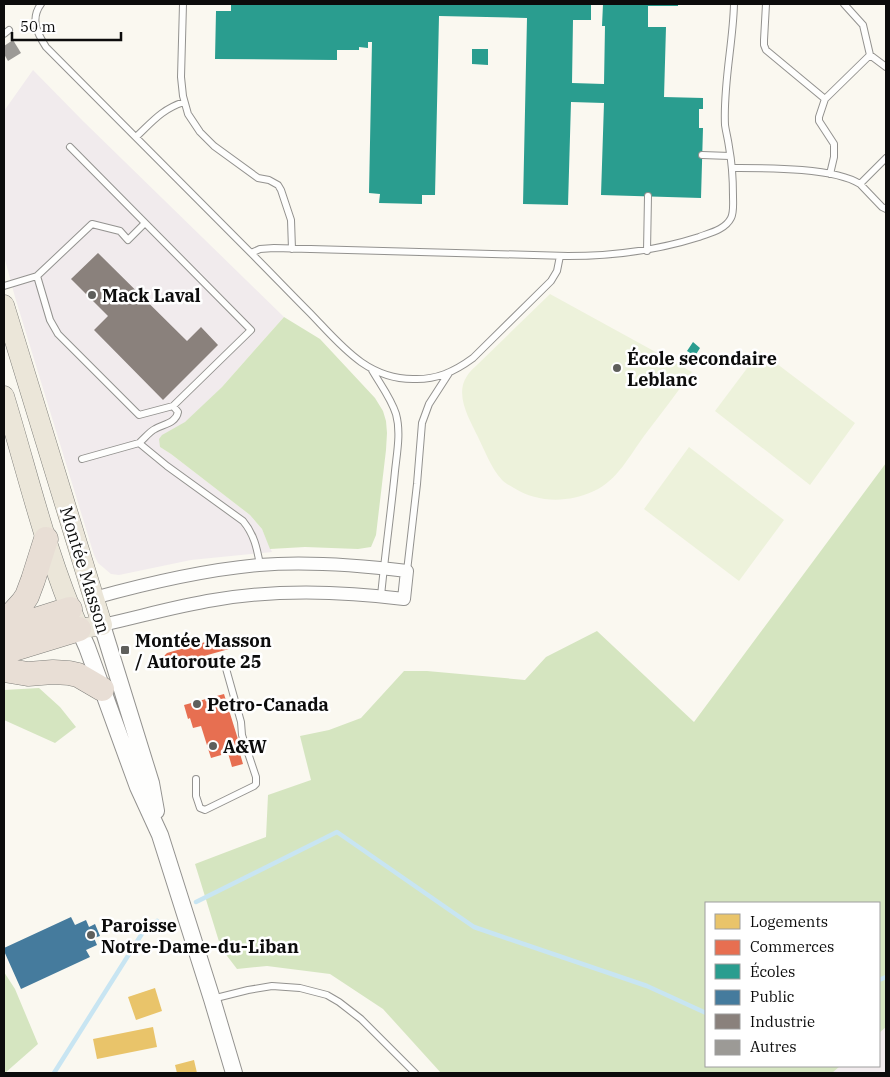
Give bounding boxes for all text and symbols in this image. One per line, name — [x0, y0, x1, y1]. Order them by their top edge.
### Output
scale bar — [12, 10, 121, 42]
text: 50 m — [20, 17, 56, 36]
place label: Mack Laval — [102, 284, 201, 307]
marker: Mack Laval — [86, 289, 98, 301]
place label: École secondaire Leblanc — [627, 346, 777, 391]
marker: École secondaire Leblanc — [611, 362, 623, 374]
street label: Montée Masson — [55, 504, 115, 636]
place label: Montée Masson / Autoroute 25 — [135, 629, 272, 673]
marker: Montée Masson / Autoroute 25 — [119, 644, 131, 656]
place label: Petro-Canada — [207, 693, 329, 716]
marker: Petro-Canada — [191, 698, 203, 710]
place label: A&W — [223, 735, 267, 758]
marker: A&W — [207, 740, 219, 752]
legend — [705, 902, 880, 1067]
text: Logements — [750, 912, 828, 931]
place label: Paroisse Notre-Dame-du-Liban — [101, 914, 299, 958]
marker: Paroisse Notre-Dame-du-Liban — [85, 929, 97, 941]
text: Commerces — [750, 937, 834, 956]
text: Écoles — [750, 962, 795, 981]
text: Public — [750, 987, 795, 1006]
text: Industrie — [750, 1012, 815, 1031]
text: Autres — [750, 1037, 797, 1056]

